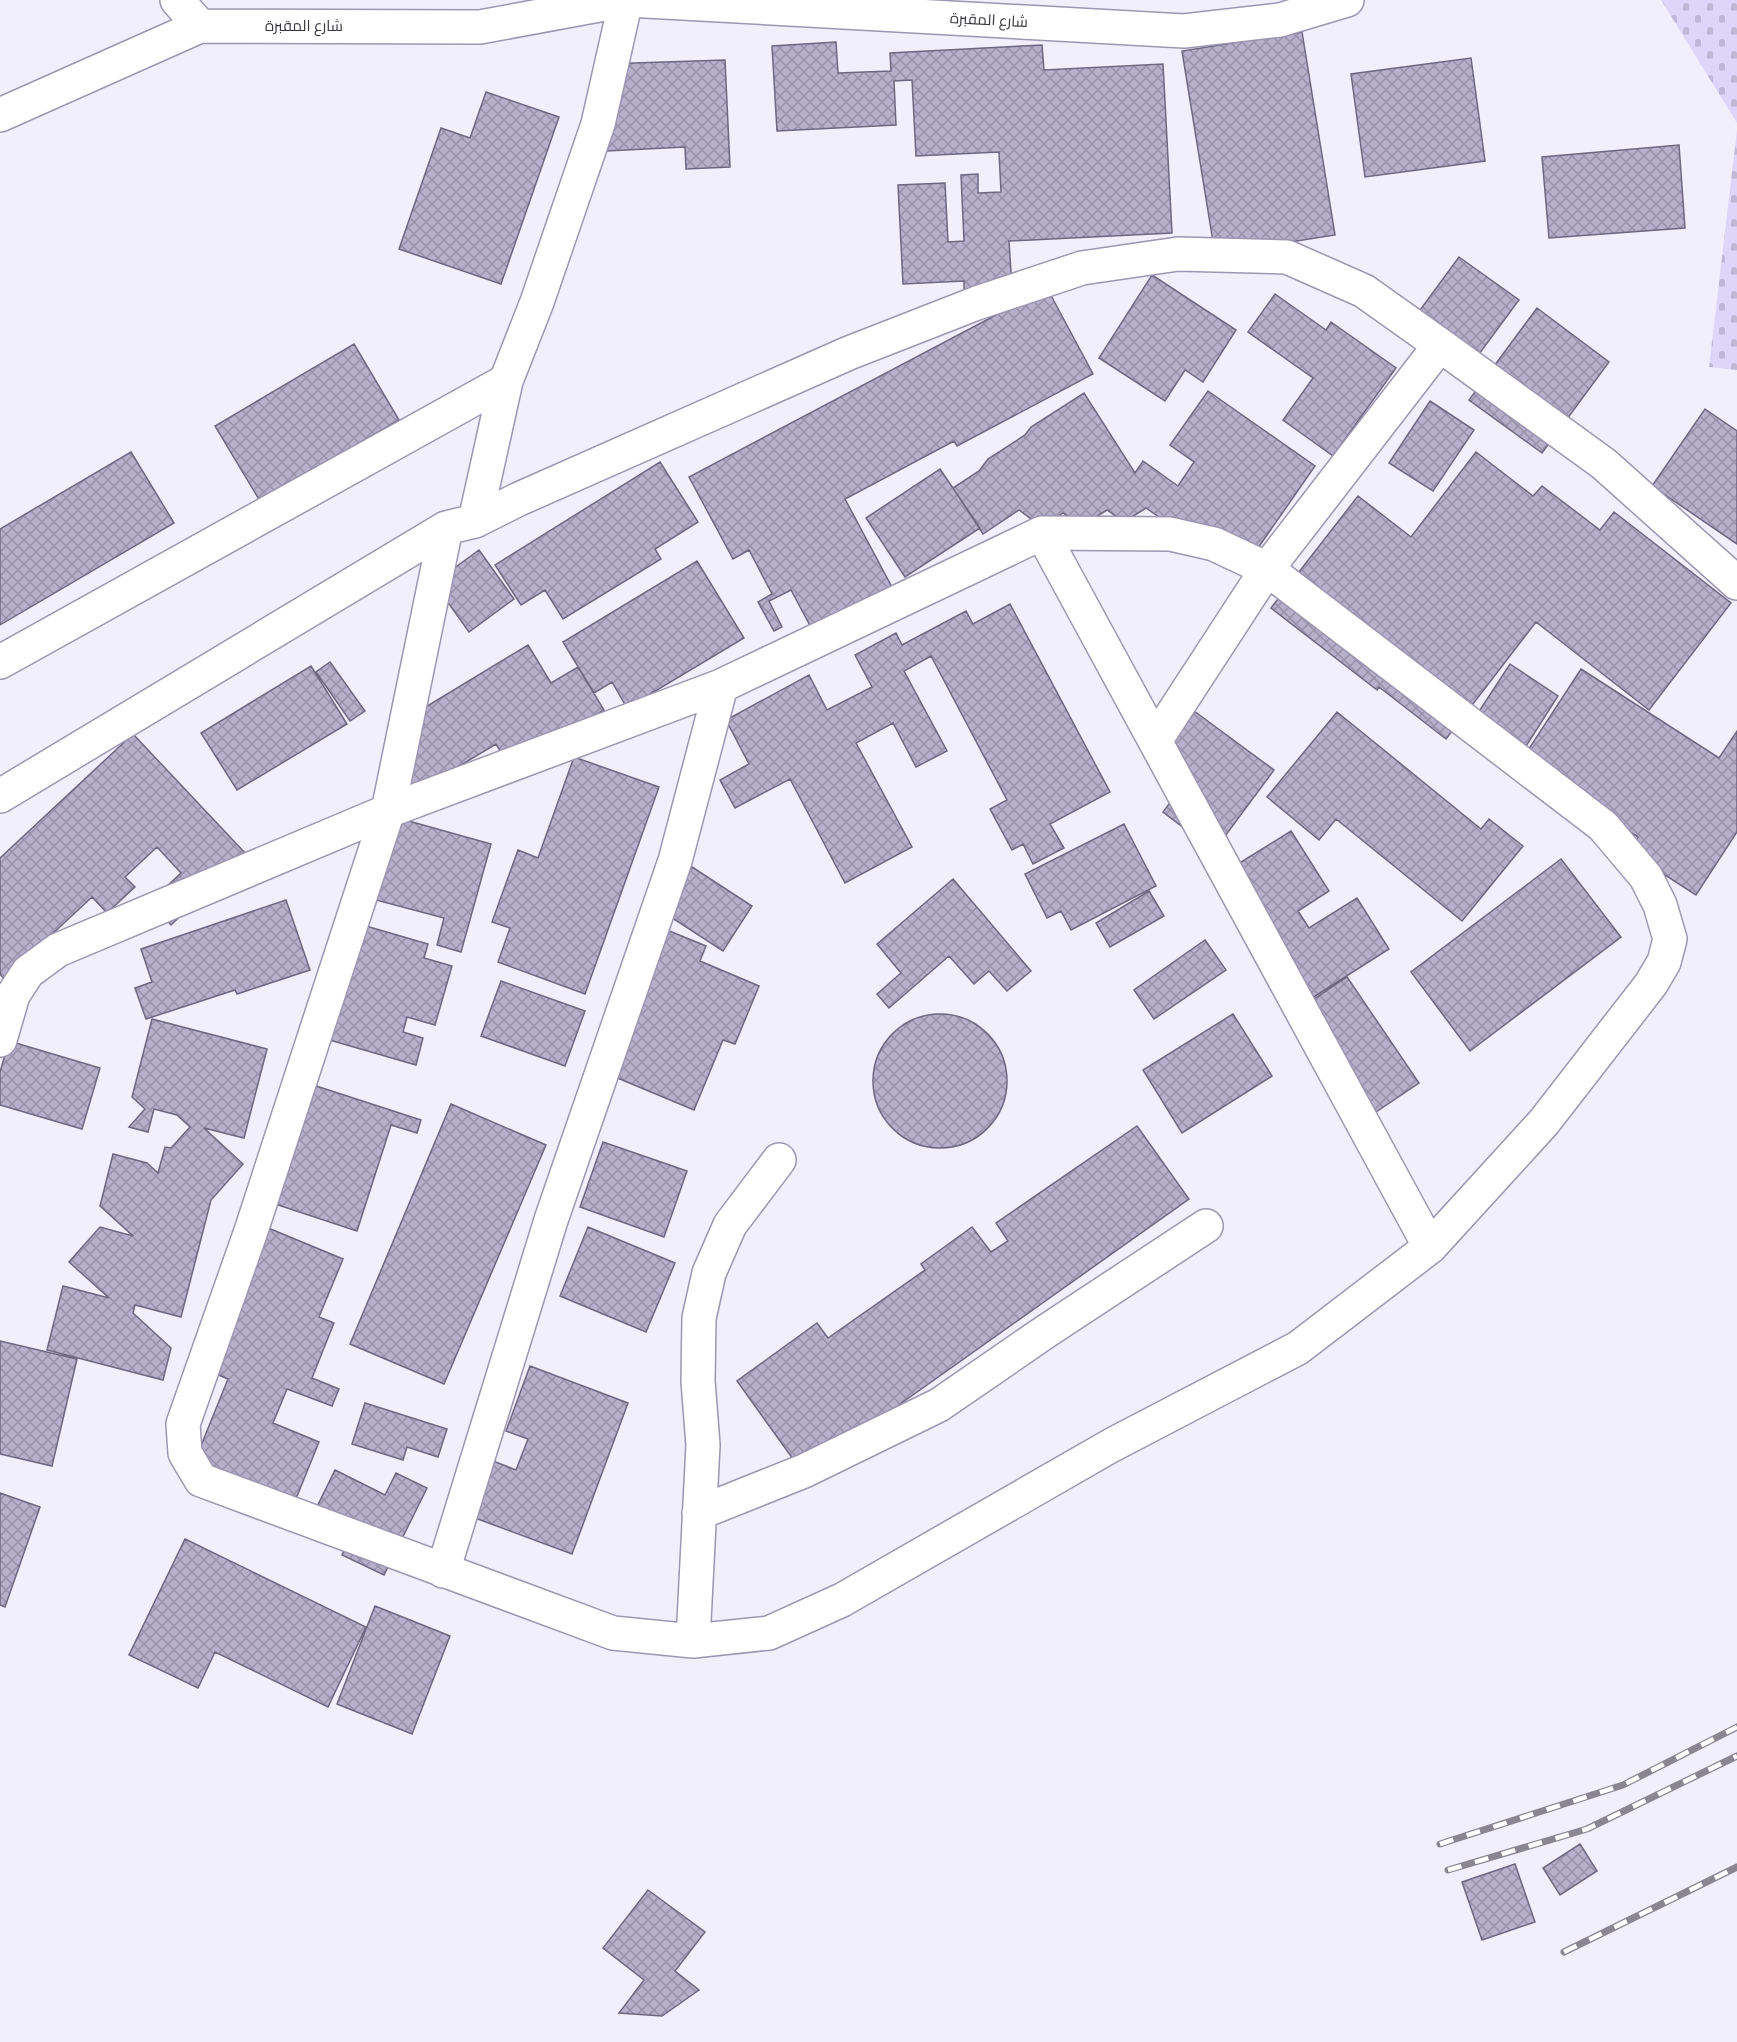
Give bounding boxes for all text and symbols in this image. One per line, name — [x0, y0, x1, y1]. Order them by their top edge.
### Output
street label: شارع المقبرة — [949, 9, 1028, 33]
street label: شارع المقبرة — [265, 17, 343, 37]

